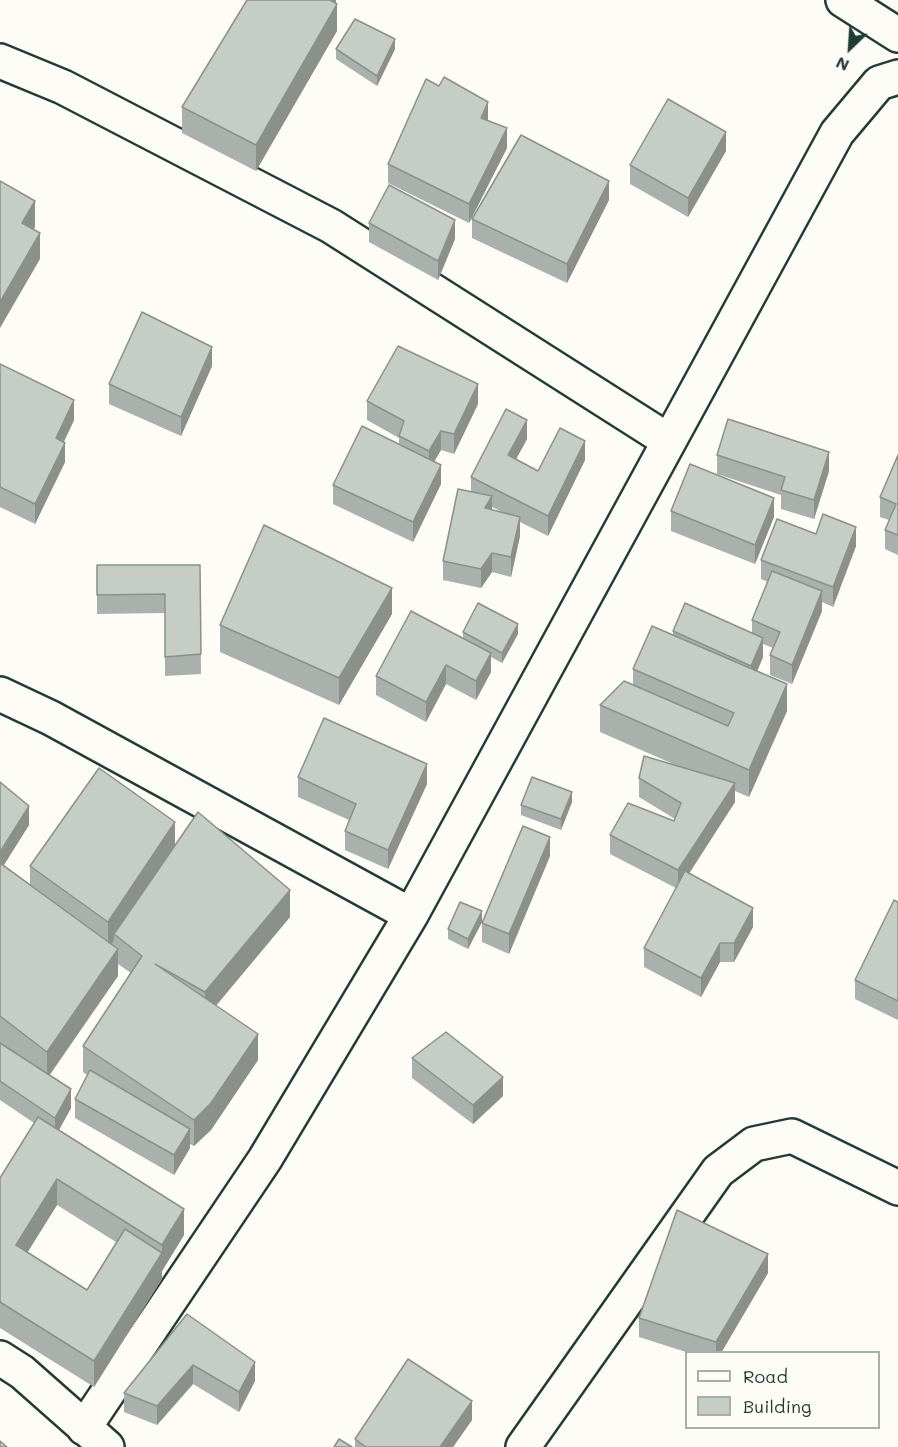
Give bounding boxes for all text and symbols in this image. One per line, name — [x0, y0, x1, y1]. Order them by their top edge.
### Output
north arrow — [820, 18, 880, 78]
text: N — [832, 53, 852, 77]
legend — [685, 1351, 880, 1429]
text: Road — [743, 1364, 788, 1388]
text: Building — [743, 1394, 811, 1418]

